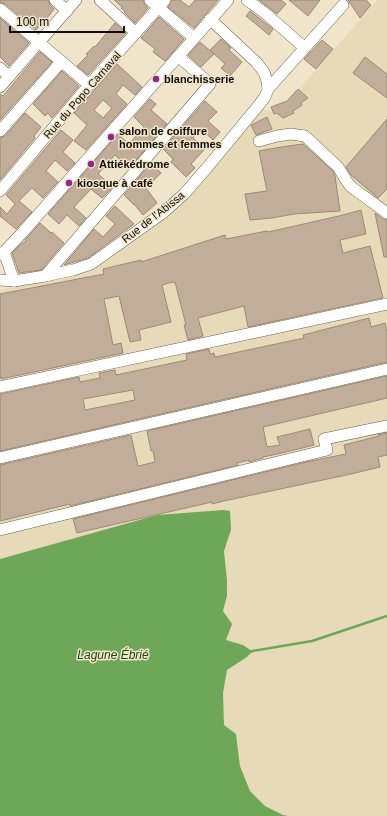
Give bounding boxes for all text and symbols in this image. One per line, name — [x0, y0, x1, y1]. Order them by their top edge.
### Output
scale bar — [10, 8, 124, 34]
text: 100 m — [16, 15, 49, 29]
street label: Rue du Popo Carnaval — [41, 49, 123, 141]
place label: blanchisserie — [164, 73, 234, 85]
marker: blanchisserie — [151, 74, 161, 84]
place label: salon de coiffure hommes et femmes — [119, 125, 222, 150]
marker: salon de coiffure hommes et femmes — [106, 132, 116, 142]
place label: Attiékédrome — [99, 158, 169, 170]
marker: Attiékédrome — [86, 159, 96, 169]
place label: kiosque à café — [77, 177, 153, 189]
marker: kiosque à café — [64, 178, 74, 188]
street label: Rue de l'Abissa — [119, 188, 187, 245]
water label: Lagune Ébrié — [77, 647, 149, 662]

